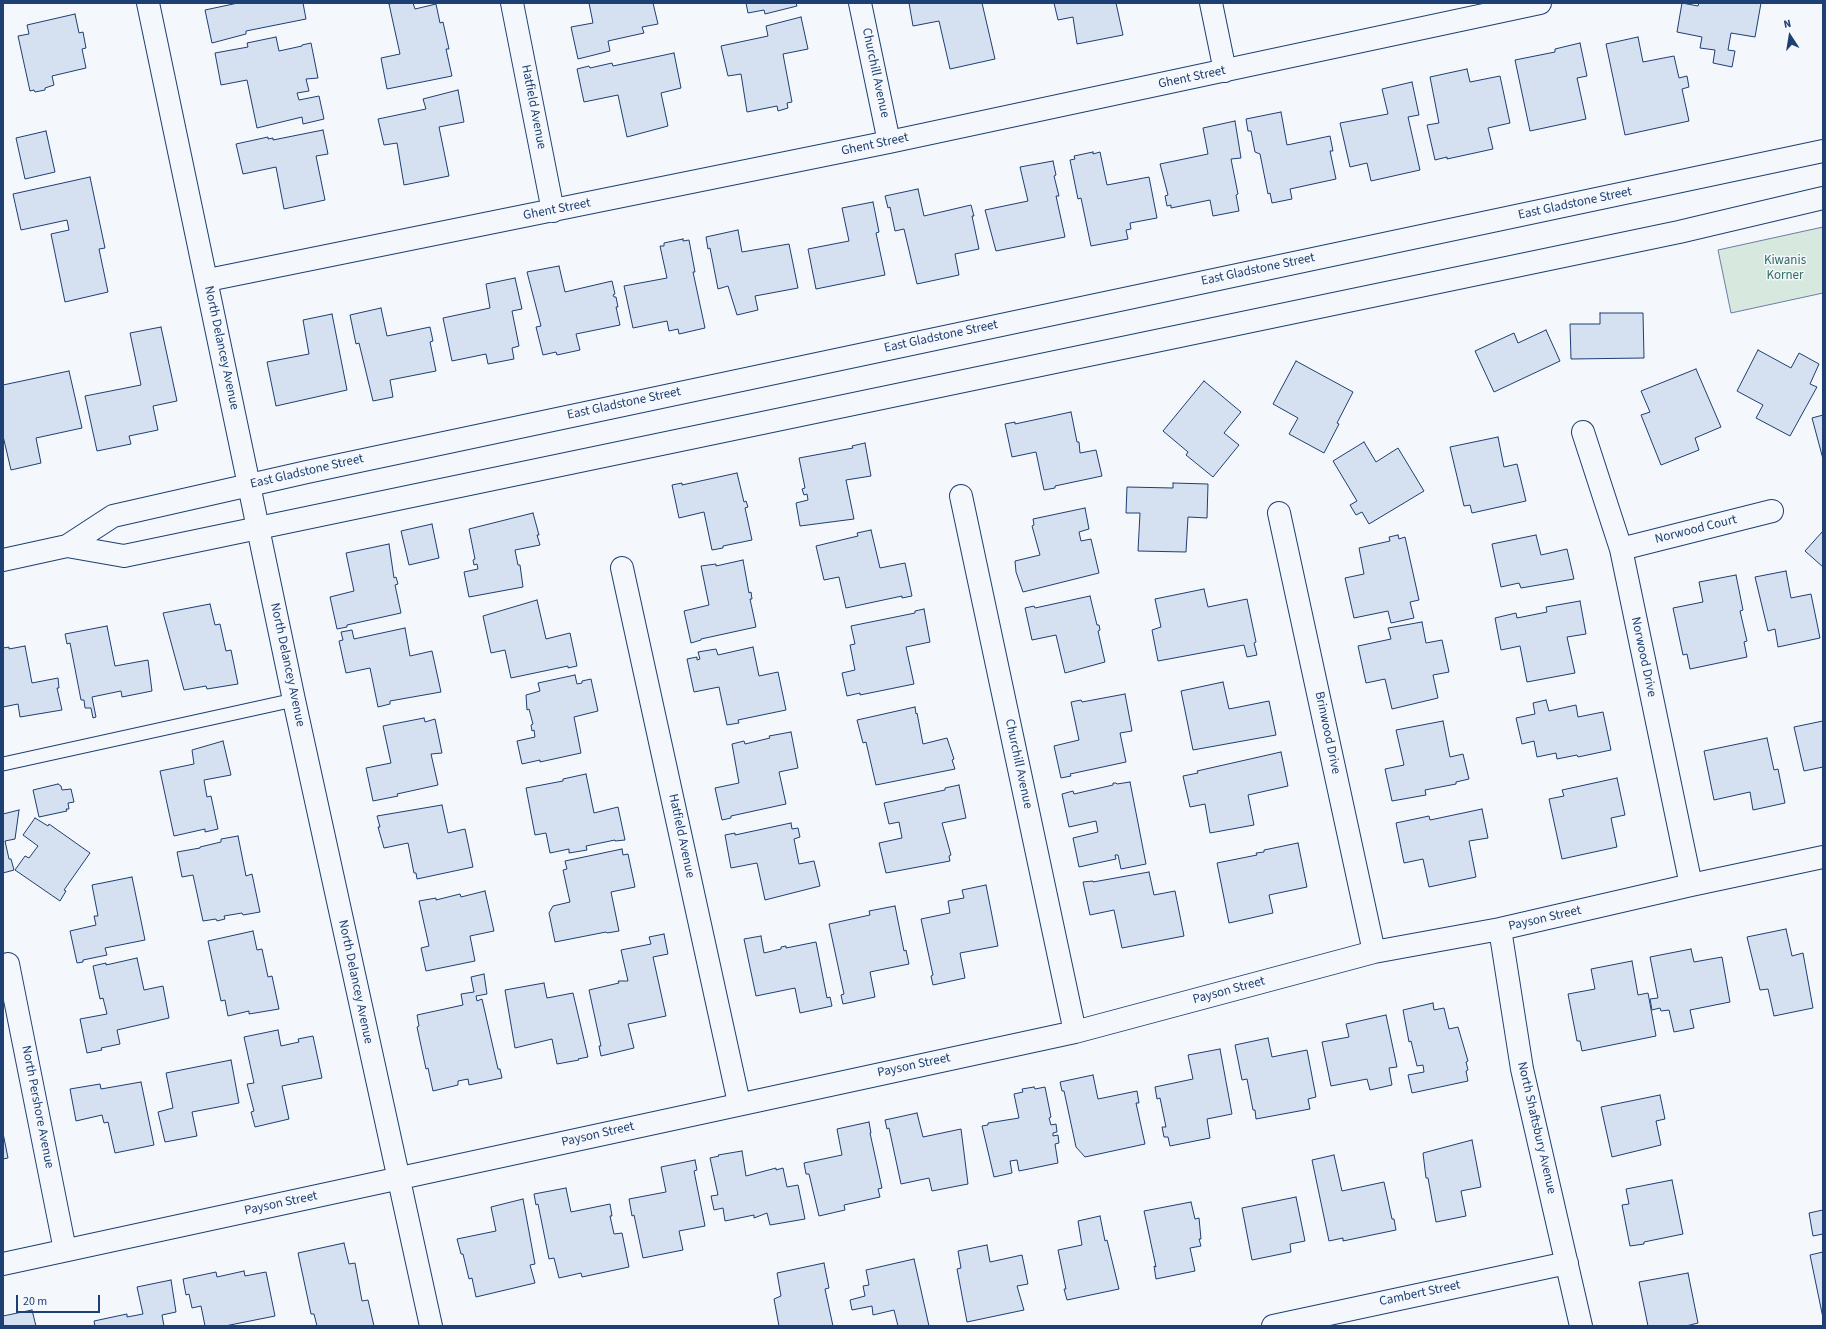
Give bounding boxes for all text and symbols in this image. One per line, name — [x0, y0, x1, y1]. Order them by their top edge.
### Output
north arrow — [1770, 16, 1810, 56]
text: N — [1782, 16, 1793, 32]
street label: Churchill Avenue — [858, 27, 892, 119]
street label: Hatfield Avenue — [517, 63, 549, 151]
street label: Ghent Street — [1157, 63, 1227, 93]
street label: Ghent Street — [840, 130, 910, 160]
street label: East Gladstone Street — [1517, 184, 1633, 224]
street label: Ghent Street — [522, 196, 592, 224]
street label: East Gladstone Street — [1200, 250, 1316, 290]
park label: Kiwanis Korner — [1764, 253, 1806, 284]
street label: North Delancey Avenue — [200, 285, 242, 411]
street label: East Gladstone Street — [883, 317, 999, 357]
street label: East Gladstone Street — [566, 384, 682, 424]
street label: East Gladstone Street — [249, 451, 365, 493]
street label: Norwood Court — [1653, 512, 1739, 548]
street label: North Delancey Avenue — [266, 602, 308, 728]
street label: Norwood Drive — [1627, 615, 1659, 699]
street label: Brinwood Drive — [1311, 690, 1343, 776]
street label: Churchill Avenue — [1001, 718, 1035, 810]
street label: Hatfield Avenue — [664, 792, 698, 880]
street label: Payson Street — [1507, 903, 1583, 935]
street label: North Delancey Avenue — [334, 919, 376, 1045]
street label: Payson Street — [1191, 974, 1267, 1008]
street label: North Pershore Avenue — [17, 1044, 57, 1170]
street label: Payson Street — [876, 1051, 952, 1081]
street label: North Shaftsbury Avenue — [1513, 1060, 1559, 1196]
street label: Payson Street — [560, 1119, 636, 1151]
street label: Payson Street — [243, 1189, 319, 1219]
street label: Cambert Street — [1378, 1278, 1462, 1310]
scale bar — [18, 1287, 102, 1313]
text: 20 m — [23, 1293, 47, 1310]

